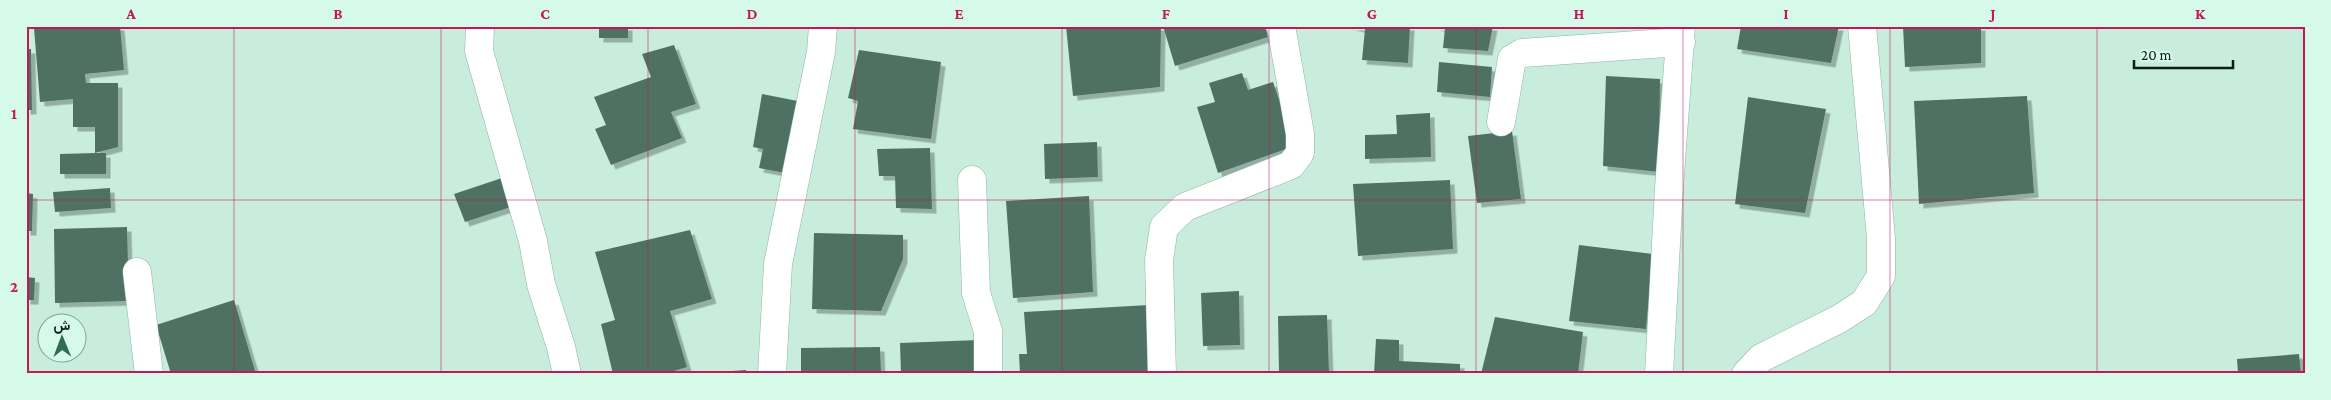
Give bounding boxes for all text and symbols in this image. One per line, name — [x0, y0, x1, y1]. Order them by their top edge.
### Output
text: A — [125, 5, 136, 22]
text: B — [333, 5, 343, 22]
text: C — [540, 5, 550, 22]
text: D — [746, 5, 758, 22]
text: E — [954, 5, 964, 22]
text: F — [1162, 5, 1171, 22]
text: G — [1367, 5, 1377, 22]
text: H — [1574, 5, 1585, 22]
text: I — [1783, 5, 1789, 22]
text: J — [1988, 5, 1996, 22]
text: K — [2195, 5, 2206, 22]
scale bar — [2134, 38, 2232, 70]
text: 20 m — [2141, 47, 2172, 63]
text: 1 — [11, 105, 17, 122]
text: 2 — [10, 278, 18, 295]
north arrow — [38, 312, 88, 362]
text: ش — [53, 317, 71, 334]

